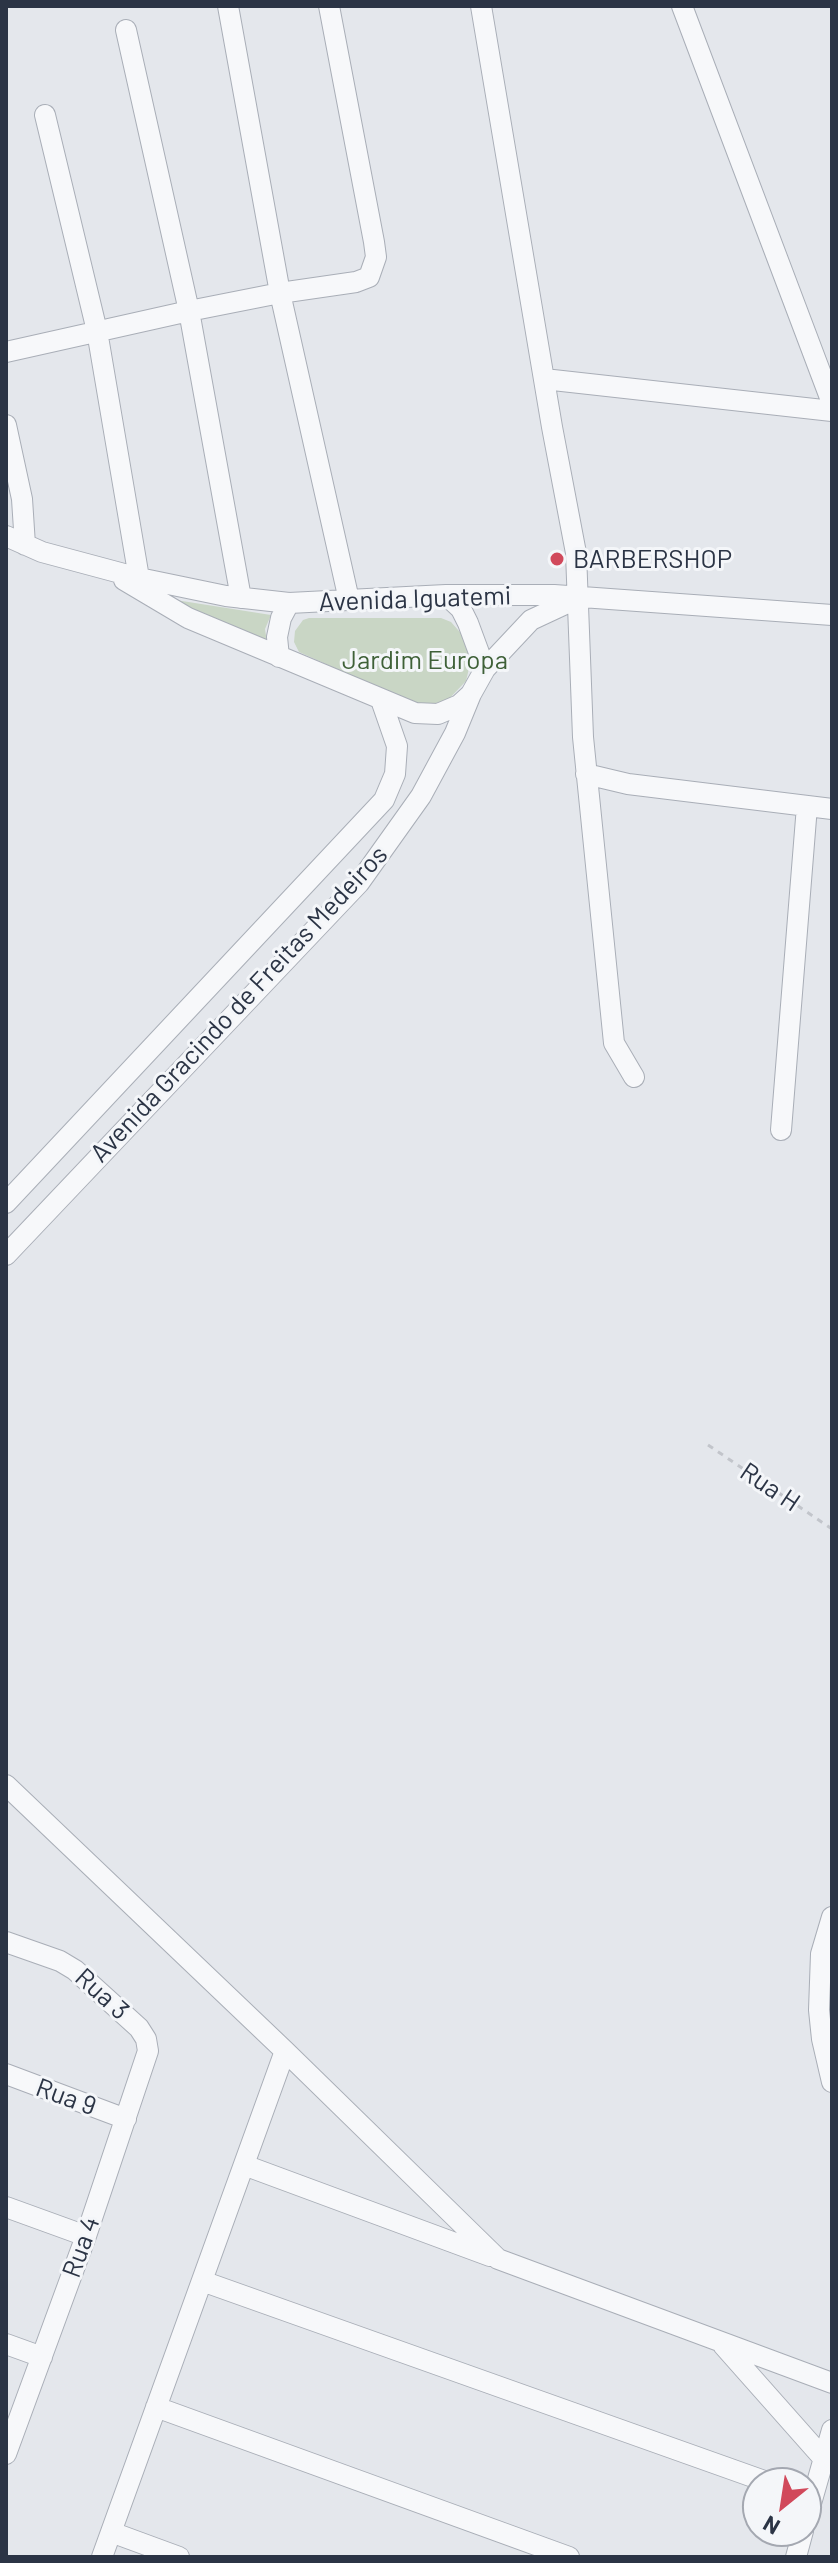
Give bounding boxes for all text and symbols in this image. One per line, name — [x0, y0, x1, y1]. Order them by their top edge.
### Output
place label: BARBERSHOP — [573, 543, 732, 575]
marker: BARBERSHOP — [548, 550, 566, 568]
street label: Avenida Iguatemi — [318, 580, 512, 618]
park label: Jardim Europa — [342, 644, 508, 676]
street label: Avenida Gracindo de Freitas Medeiros — [84, 839, 394, 1169]
street label: Rua H — [734, 1456, 806, 1518]
street label: Rua 3 — [69, 1962, 135, 2026]
street label: Rua 9 — [32, 2072, 100, 2122]
street label: Rua 4 — [56, 2212, 106, 2282]
north arrow — [742, 2467, 822, 2547]
text: N — [758, 2511, 784, 2541]

